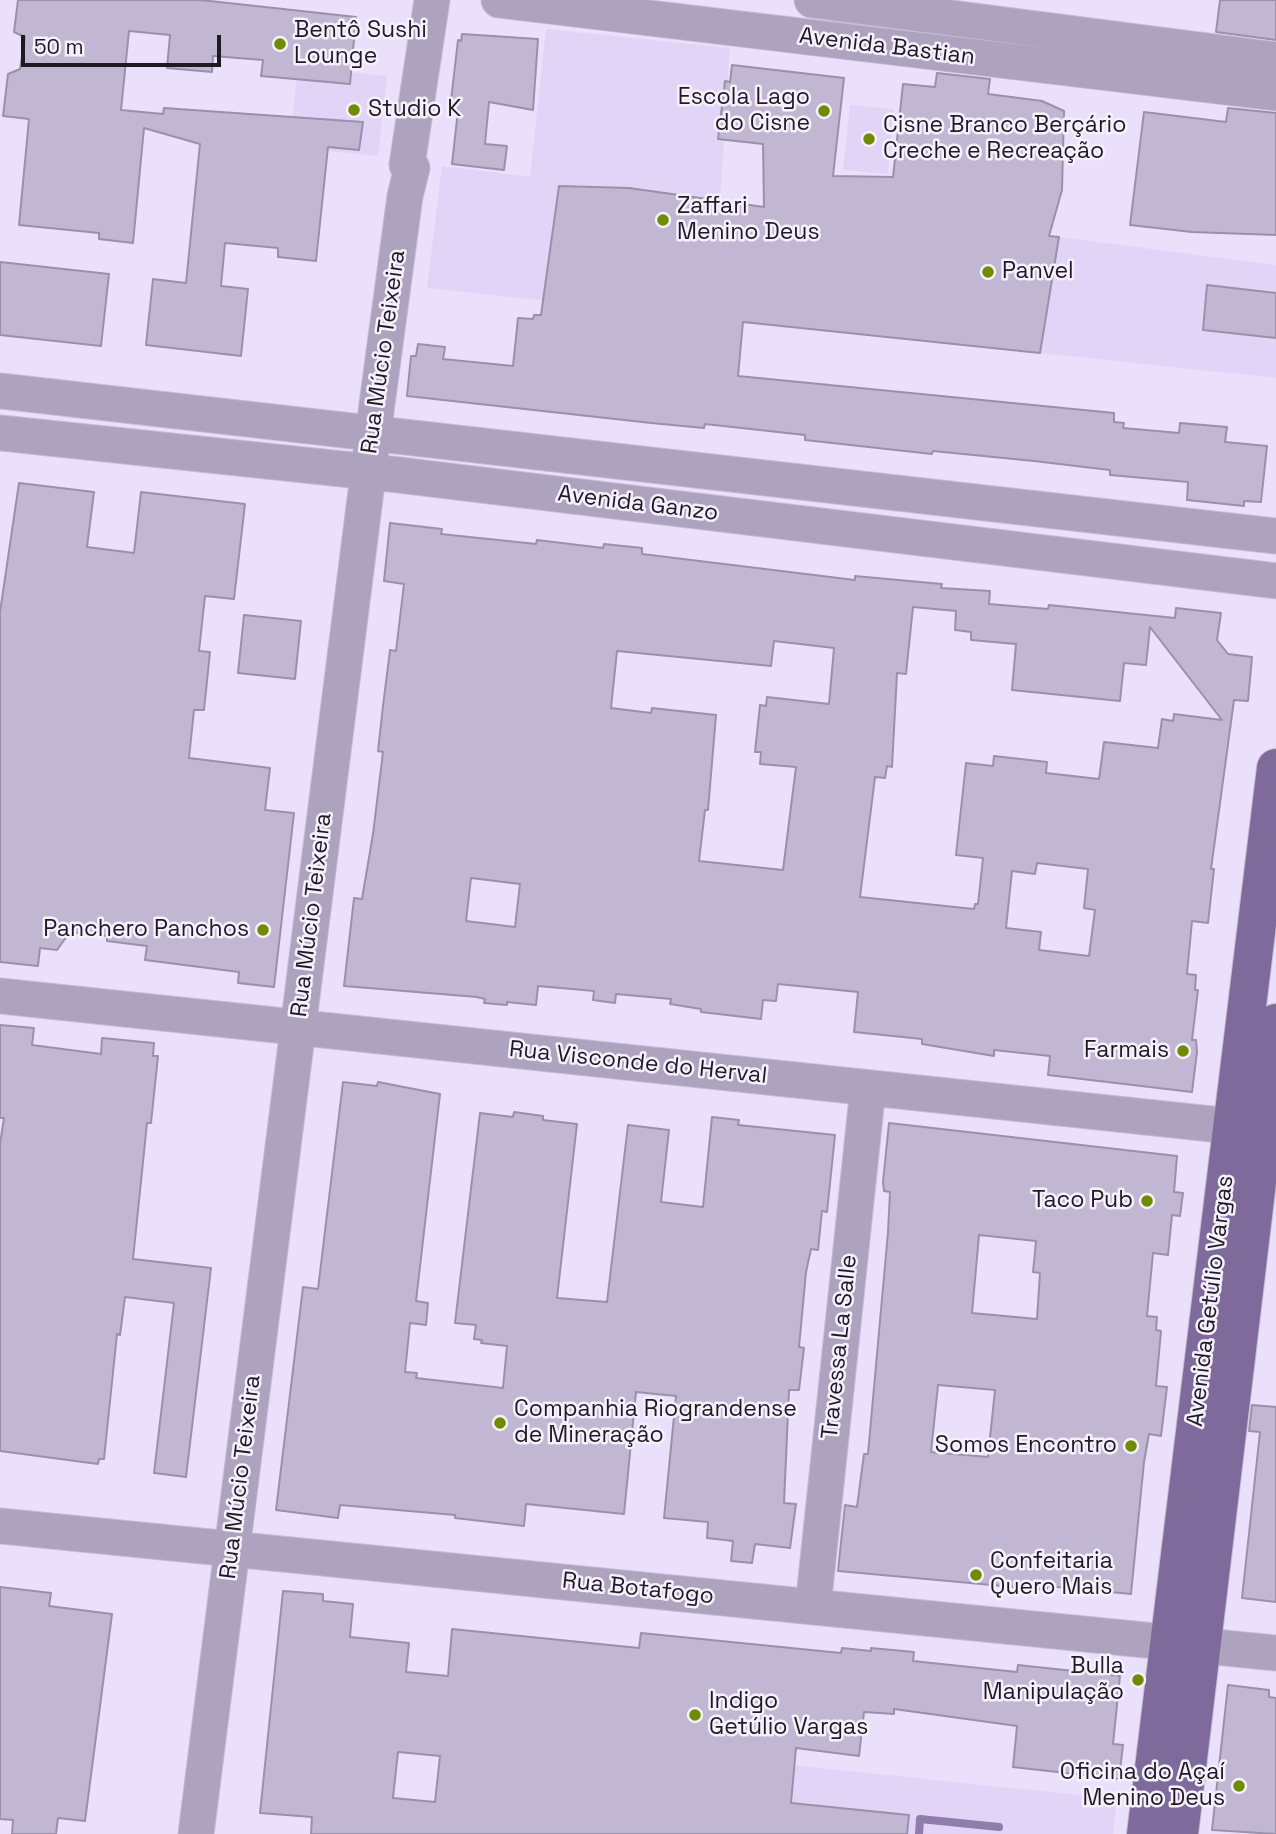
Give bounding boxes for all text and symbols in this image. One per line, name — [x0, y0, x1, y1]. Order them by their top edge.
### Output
place label: Bentô Sushi Lounge — [294, 17, 427, 71]
scale bar — [24, 21, 224, 65]
street label: Avenida Bastian — [797, 23, 977, 71]
text: 50 m — [34, 33, 84, 60]
marker: Bentô Sushi Lounge — [272, 36, 288, 52]
place label: Escola Lago do Cisne — [678, 84, 810, 138]
place label: Studio K — [368, 96, 461, 124]
marker: Studio K — [346, 102, 362, 118]
marker: Escola Lago do Cisne — [816, 103, 832, 119]
place label: Cisne Branco Berçário Creche e Recreação — [883, 112, 1126, 166]
marker: Cisne Branco Berçário Creche e Recreação — [861, 131, 877, 147]
place label: Zaffari Menino Deus — [677, 193, 820, 247]
marker: Zaffari Menino Deus — [655, 212, 671, 228]
street label: Rua Múcio Teixeira — [356, 248, 412, 456]
place label: Panvel — [1002, 258, 1074, 286]
marker: Panvel — [980, 264, 996, 280]
street label: Avenida Ganzo — [556, 480, 720, 528]
street label: Rua Múcio Teixeira — [286, 811, 338, 1019]
place label: Panchero Panchos — [43, 916, 249, 944]
marker: Panchero Panchos — [255, 922, 271, 938]
street label: Rua Visconde do Herval — [508, 1036, 768, 1090]
place label: Farmais — [1084, 1037, 1169, 1065]
marker: Farmais — [1175, 1043, 1191, 1059]
street label: Avenida Getúlio Vargas — [1182, 1174, 1240, 1428]
place label: Taco Pub — [1032, 1187, 1133, 1215]
marker: Taco Pub — [1139, 1193, 1155, 1209]
street label: Travessa La Salle — [817, 1253, 863, 1441]
street label: Rua Múcio Teixeira — [215, 1373, 267, 1581]
place label: Companhia Riograndense de Mineração — [514, 1396, 797, 1450]
marker: Companhia Riograndense de Mineração — [492, 1415, 508, 1431]
place label: Somos Encontro — [935, 1432, 1117, 1460]
marker: Somos Encontro — [1123, 1438, 1139, 1454]
place label: Confeitaria Quero Mais — [990, 1548, 1113, 1602]
street label: Rua Botafogo — [561, 1567, 715, 1611]
marker: Confeitaria Quero Mais — [968, 1567, 984, 1583]
place label: Bulla Manipulação — [983, 1653, 1124, 1707]
marker: Bulla Manipulação — [1130, 1672, 1146, 1688]
place label: Indigo Getúlio Vargas — [709, 1688, 868, 1742]
marker: Indigo Getúlio Vargas — [687, 1707, 703, 1723]
place label: Oficina do Açaí Menino Deus — [1060, 1759, 1225, 1813]
marker: Oficina do Açaí Menino Deus — [1231, 1778, 1247, 1794]

